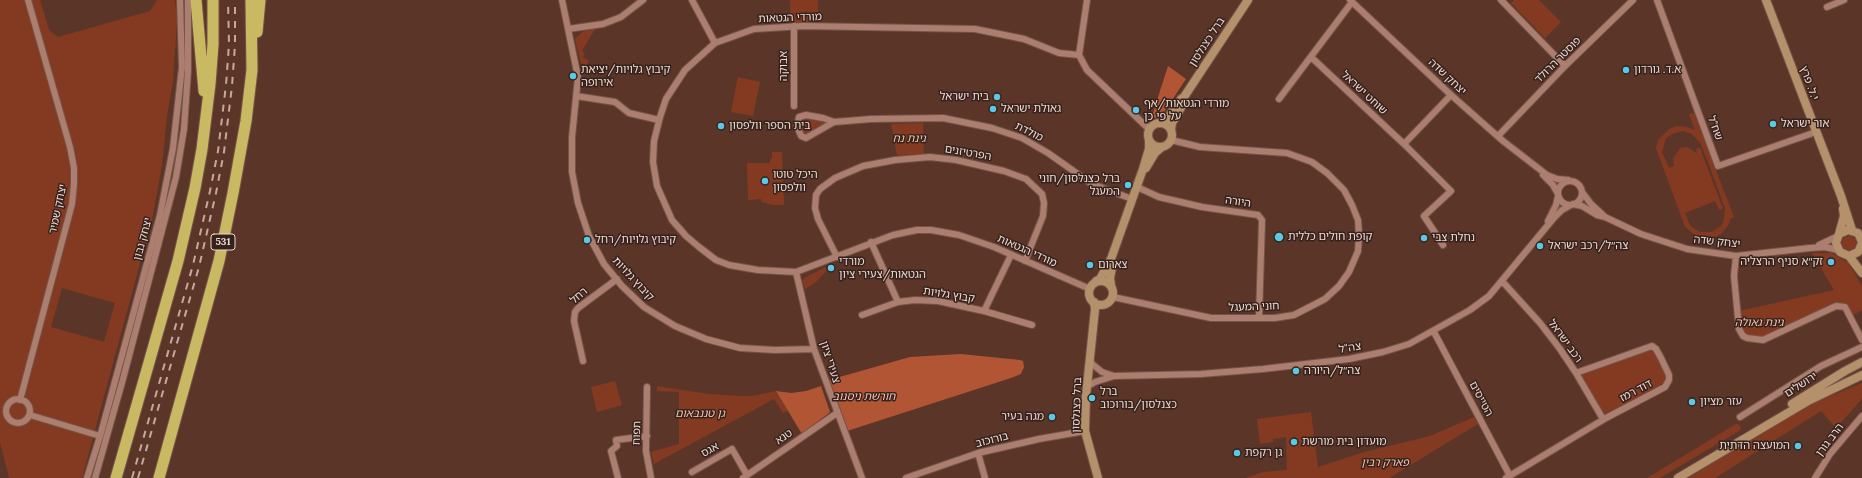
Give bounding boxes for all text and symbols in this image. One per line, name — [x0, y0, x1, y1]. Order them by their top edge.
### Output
street label: מורדי הגטאות — [758, 10, 822, 26]
street label: ברל כצנלסון — [1186, 15, 1228, 69]
street label: פוסטר הרולד — [1532, 34, 1584, 86]
street label: אבוקה — [777, 51, 791, 81]
street label: יצחק שדה — [1425, 56, 1469, 98]
place label: קיבוץ גלויות/יציאת אירופה — [581, 63, 670, 89]
place label: א.ד. גורדון — [1634, 63, 1681, 77]
street label: י.ל. פרץ — [1797, 64, 1821, 102]
marker: א.ד. גורדון — [1621, 65, 1631, 75]
street label: שוחט ישראל — [1338, 68, 1390, 118]
marker: קיבוץ גלויות/יציאת אירופה — [568, 71, 578, 81]
place label: בית ישראל — [940, 90, 989, 104]
marker: בית ישראל — [992, 92, 1002, 102]
place label: מורדי הגטאות/אף על פי כן — [1144, 97, 1229, 123]
place label: גאולת ישראל — [1001, 102, 1061, 116]
marker: גאולת ישראל — [988, 104, 998, 114]
marker: מורדי הגטאות/אף על פי כן — [1131, 105, 1141, 115]
street label: שח"ל — [1705, 114, 1725, 142]
place label: אור ישראל — [1781, 117, 1829, 131]
place label: בית הספר וולפסון — [729, 119, 811, 133]
marker: אור ישראל — [1768, 119, 1778, 129]
street label: מולדת — [1013, 120, 1045, 144]
marker: בית הספר וולפסון — [716, 121, 726, 131]
park label: גינת נח — [892, 132, 926, 146]
street label: הפרטיזנים — [944, 142, 992, 164]
place label: היכל טוטו וולפסון — [773, 168, 818, 194]
place label: ברל כצנלסון/חוני המעגל — [1039, 172, 1120, 198]
marker: היכל טוטו וולפסון — [760, 176, 770, 186]
marker: ברל כצנלסון/חוני המעגל — [1123, 180, 1133, 190]
street label: יצחק שמיר — [46, 183, 70, 235]
street label: היורה — [1224, 194, 1252, 210]
street label: יצחק נבון — [131, 216, 155, 262]
place label: קופת חולים כללית — [1288, 230, 1372, 244]
marker: קופת חולים כללית — [1273, 231, 1285, 243]
place label: נחלת צבי — [1432, 231, 1475, 245]
street label: מורדי הגטאות — [995, 232, 1059, 270]
place label: קיבוץ גלויות/רחל — [595, 233, 676, 247]
marker: נחלת צבי — [1419, 233, 1429, 243]
street label: יצחק שדה — [1693, 233, 1741, 251]
road number: 531 — [211, 234, 235, 250]
marker: קיבוץ גלויות/רחל — [582, 235, 592, 245]
place label: צה״ל/רכב ישראל — [1548, 239, 1628, 253]
marker: צה״ל/רכב ישראל — [1535, 241, 1545, 251]
street label: קיבוץ גלויות — [609, 254, 657, 304]
place label: מורדי הגטאות/צעירי ציון — [839, 255, 926, 281]
place label: זק״א סניף הרצליה — [1740, 255, 1823, 269]
marker: זק״א סניף הרצליה — [1826, 257, 1836, 267]
place label: צארום — [1098, 258, 1127, 272]
marker: צארום — [1085, 260, 1095, 270]
marker: מורדי הגטאות/צעירי ציון — [826, 263, 836, 273]
street label: קבוץ גלויות — [922, 284, 976, 306]
street label: רחל — [568, 285, 590, 307]
street label: חוני המעגל — [1228, 300, 1280, 314]
park label: גינת גאולה — [1735, 316, 1783, 330]
street label: רכב ישראל — [1545, 317, 1585, 365]
street label: צעירי ציון — [817, 339, 843, 385]
street label: צה"ל — [1338, 340, 1362, 356]
place label: צה״ל/היורה — [1304, 364, 1360, 378]
marker: צה״ל/היורה — [1291, 366, 1301, 376]
street label: ירושלים — [1782, 370, 1820, 400]
street label: ברל כצנלסון — [1069, 377, 1085, 433]
street label: דוד רמז — [1618, 377, 1654, 405]
street label: הטייסים — [1466, 379, 1496, 419]
place label: ברל כצנלסון/בורוכוב — [1100, 385, 1177, 411]
park label: חורשת ניסנוב — [833, 390, 895, 404]
marker: ברל כצנלסון/בורוכוב — [1087, 393, 1097, 403]
place label: עזר מציון — [1700, 395, 1742, 409]
marker: עזר מציון — [1687, 397, 1697, 407]
park label: גן טננבאום — [675, 407, 725, 421]
place label: מגה בעיר — [1001, 410, 1044, 424]
marker: מגה בעיר — [1047, 412, 1057, 422]
street label: תפוח — [630, 421, 644, 445]
street label: הרב גורן — [1813, 421, 1847, 459]
street label: טנא — [773, 426, 795, 448]
street label: בורוכוב — [974, 430, 1010, 450]
place label: מועדון בית מורשת — [1302, 435, 1386, 449]
marker: מועדון בית מורשת — [1289, 437, 1299, 447]
place label: המועצה הדתית — [1719, 439, 1790, 453]
street label: אגס — [699, 440, 721, 460]
marker: המועצה הדתית — [1793, 441, 1803, 451]
place label: גן רקפת — [1245, 446, 1282, 460]
marker: גן רקפת — [1232, 448, 1242, 458]
park label: פארק רבין — [1361, 456, 1409, 470]

